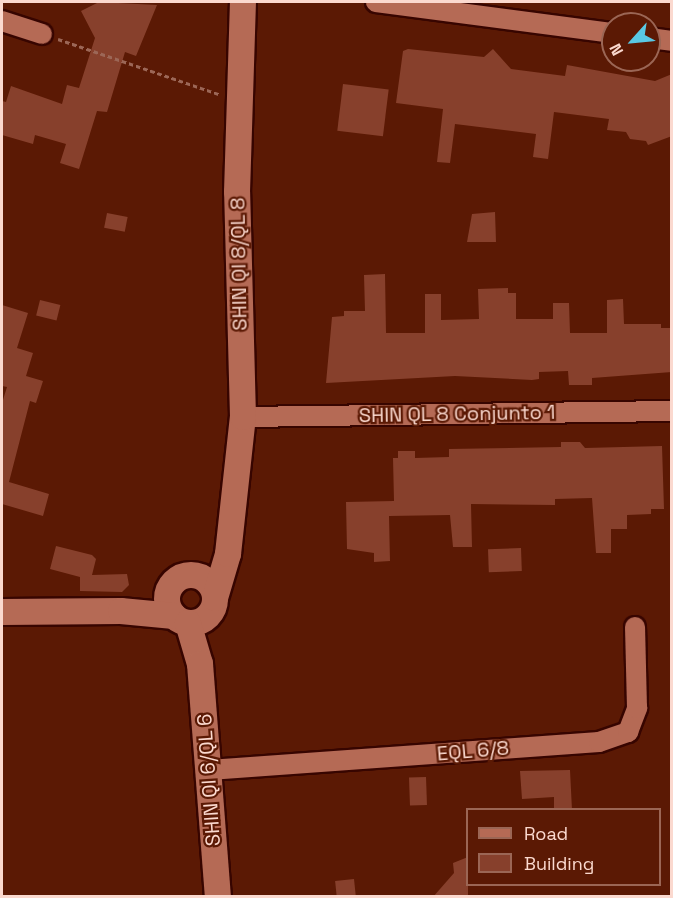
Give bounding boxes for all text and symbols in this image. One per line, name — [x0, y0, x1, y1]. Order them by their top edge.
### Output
north arrow — [601, 12, 661, 72]
text: N — [605, 40, 628, 59]
street label: SHIN QI 8/QL 8 — [226, 197, 252, 331]
street label: SHIN QL 8 Conjunto 1 — [358, 400, 556, 428]
street label: SHIN QI 6/QL 6 — [192, 713, 226, 847]
street label: EQL 6/8 — [436, 736, 510, 766]
legend — [466, 808, 661, 886]
text: Road — [524, 822, 568, 845]
text: Building — [524, 852, 594, 875]

